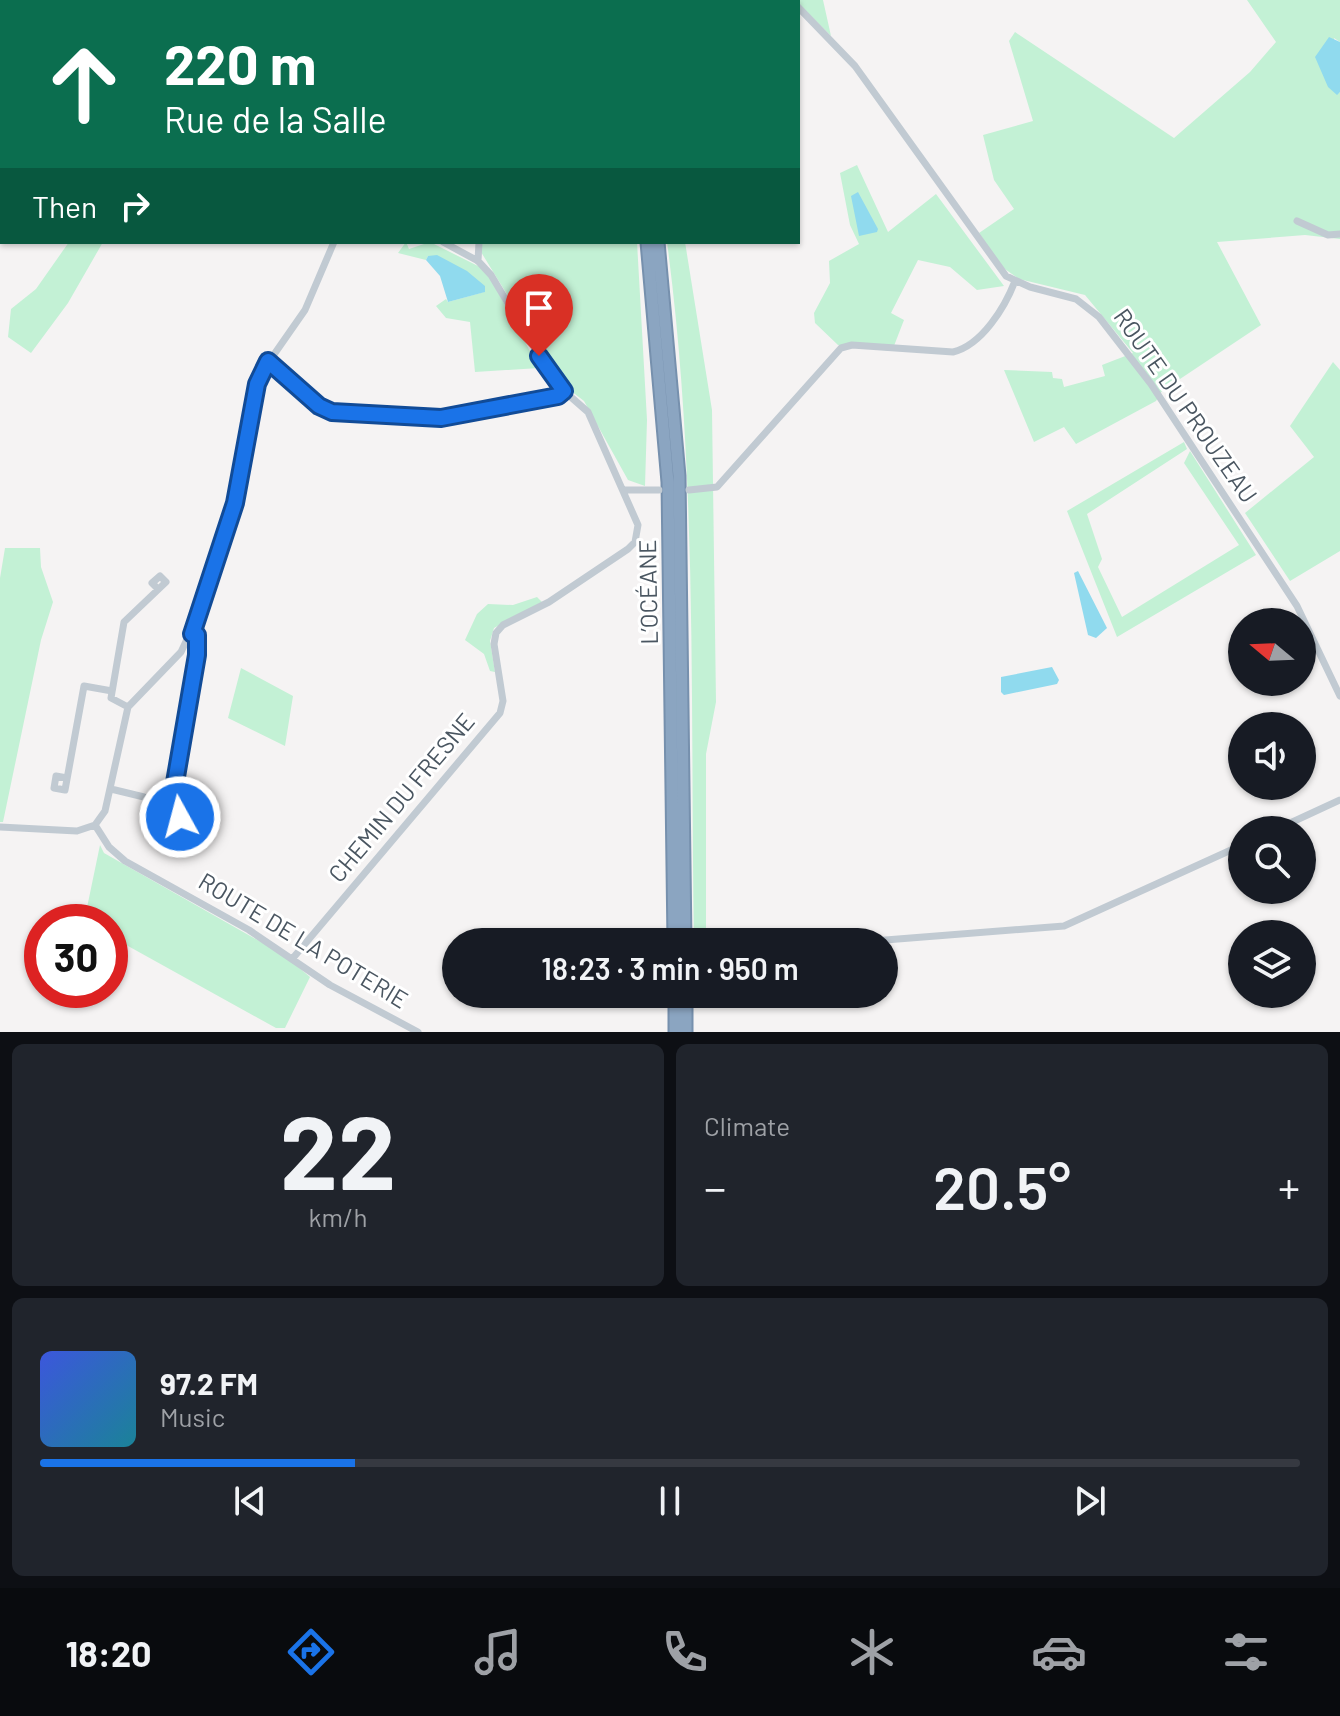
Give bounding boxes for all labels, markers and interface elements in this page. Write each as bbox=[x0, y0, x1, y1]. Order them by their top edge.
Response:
text: 220 m bbox=[164, 29, 317, 96]
icon: ahead bbox=[32, 32, 136, 136]
text: Rue de la Salle bbox=[164, 97, 387, 140]
icon: right bbox=[113, 184, 157, 228]
text: Then bbox=[32, 188, 97, 224]
pin bbox=[505, 274, 573, 356]
icon: arrive bbox=[517, 286, 561, 330]
street label: ROUTE DU PROUZEAU bbox=[1108, 302, 1264, 508]
street label: L’OCÉANE bbox=[632, 539, 663, 645]
north arrow bbox=[1228, 608, 1316, 696]
map controls bbox=[1228, 608, 1316, 1008]
street label: CHEMIN DU FRESNE bbox=[322, 707, 480, 887]
button: sound bbox=[1228, 712, 1316, 800]
position arrow bbox=[138, 775, 222, 859]
button: search bbox=[1228, 816, 1316, 904]
street label: ROUTE DE LA POTERIE bbox=[194, 866, 414, 1014]
speed limit sign: 30 bbox=[24, 904, 128, 1008]
button: layers bbox=[1228, 920, 1316, 1008]
text: 18:23 · 3 min · 950 m bbox=[541, 950, 799, 986]
text: 22 bbox=[280, 1086, 396, 1211]
text: Climate bbox=[704, 1110, 790, 1141]
text: 20.5° bbox=[933, 1150, 1071, 1222]
text: − bbox=[704, 1160, 726, 1213]
text: + bbox=[1278, 1160, 1300, 1213]
text: km/h bbox=[309, 1201, 367, 1232]
text: 97.2 FM bbox=[160, 1365, 258, 1401]
text: Music bbox=[160, 1401, 225, 1432]
icon: previous bbox=[228, 1479, 272, 1523]
icon: pause bbox=[648, 1479, 692, 1523]
icon: next bbox=[1068, 1479, 1112, 1523]
icon: directions bbox=[283, 1624, 339, 1680]
icon: music bbox=[470, 1624, 526, 1680]
icon: phone bbox=[657, 1624, 713, 1680]
icon: climate bbox=[844, 1624, 900, 1680]
icon: car bbox=[1031, 1624, 1087, 1680]
icon: filters bbox=[1218, 1624, 1274, 1680]
text: 18:20 bbox=[66, 1631, 152, 1674]

